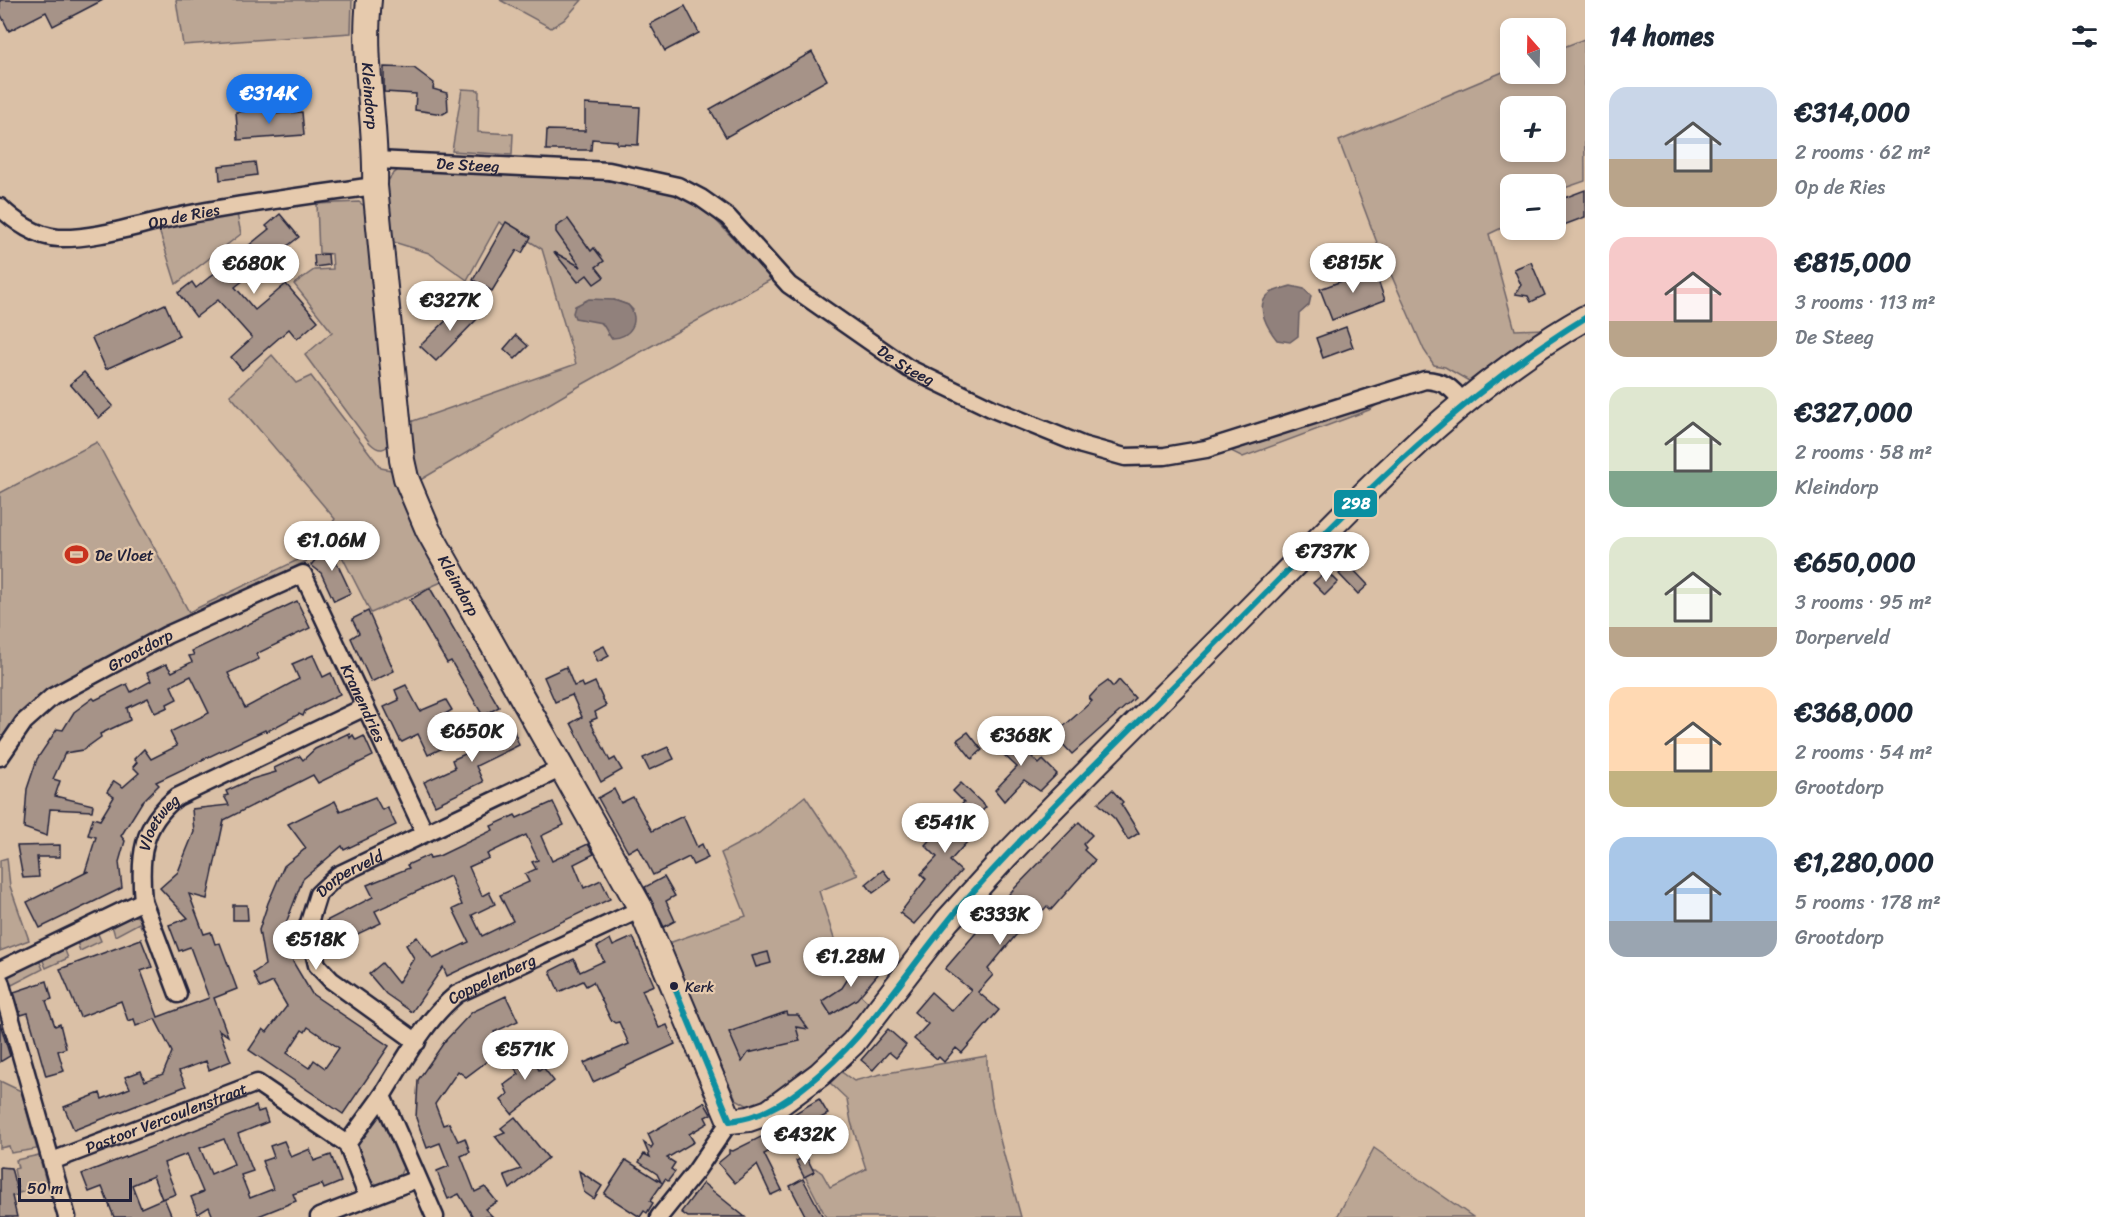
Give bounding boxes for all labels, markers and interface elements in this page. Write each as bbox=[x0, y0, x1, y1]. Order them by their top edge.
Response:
text: 14 homes bbox=[1609, 13, 1714, 59]
north arrow bbox=[1500, 18, 1566, 84]
map controls bbox=[1500, 18, 1566, 240]
icon: filters bbox=[2068, 20, 2101, 53]
street label: Kleindorp bbox=[353, 62, 387, 131]
pin: €314K bbox=[227, 74, 311, 125]
text: €314K bbox=[240, 76, 298, 111]
text: €314,000 bbox=[1795, 89, 1910, 135]
button: + bbox=[1500, 96, 1566, 162]
icon: home bbox=[1657, 111, 1729, 183]
text: 2 rooms · 62 m² bbox=[1795, 135, 1931, 170]
street label: De Steeg bbox=[436, 149, 500, 181]
text: Op de Ries bbox=[1795, 170, 1885, 205]
button: − bbox=[1500, 174, 1566, 240]
street label: Op de Ries bbox=[145, 195, 222, 238]
text: €815,000 bbox=[1795, 239, 1911, 285]
pin: €815K bbox=[1311, 243, 1395, 294]
pin: €680K bbox=[212, 244, 296, 295]
text: €815K bbox=[1324, 245, 1382, 280]
text: €680K bbox=[223, 246, 285, 281]
icon: home bbox=[1657, 261, 1729, 333]
pin: €327K bbox=[408, 281, 492, 332]
text: €327K bbox=[420, 283, 480, 318]
text: 3 rooms · 113 m² bbox=[1795, 285, 1936, 320]
text: De Steeg bbox=[1795, 320, 1874, 355]
street label: De Steeg bbox=[871, 337, 940, 394]
text: €327,000 bbox=[1795, 389, 1913, 435]
icon: home bbox=[1657, 411, 1729, 483]
text: 2 rooms · 58 m² bbox=[1795, 435, 1932, 470]
text: Kleindorp bbox=[1795, 470, 1879, 505]
line badge: 298 bbox=[1333, 489, 1378, 518]
text: 298 bbox=[1341, 489, 1371, 518]
pin: €1.06M bbox=[283, 521, 381, 572]
text: €1.06M bbox=[298, 523, 366, 558]
pin: €737K bbox=[1284, 532, 1368, 583]
text: €737K bbox=[1296, 534, 1356, 569]
text: €650,000 bbox=[1795, 539, 1916, 585]
place label: De Vloet bbox=[95, 541, 154, 570]
sports icon: De Vloet bbox=[64, 542, 90, 568]
street label: Kleindorp bbox=[430, 549, 488, 622]
icon: home bbox=[1657, 561, 1729, 633]
text: 3 rooms · 95 m² bbox=[1795, 585, 1932, 620]
street label: Grootdorp bbox=[102, 620, 178, 680]
text: Dorperveld bbox=[1795, 620, 1890, 655]
street label: Kranendries bbox=[332, 659, 394, 748]
text: €368,000 bbox=[1795, 689, 1913, 735]
icon: home bbox=[1657, 711, 1729, 783]
pin: €650K bbox=[430, 712, 514, 763]
text: €650K bbox=[441, 714, 503, 749]
pin: €368K bbox=[979, 716, 1063, 767]
text: €368K bbox=[991, 718, 1051, 753]
text: 2 rooms · 54 m² bbox=[1795, 735, 1933, 770]
text: Grootdorp bbox=[1795, 770, 1884, 805]
street label: Vloetweg bbox=[130, 786, 187, 854]
pin: €541K bbox=[903, 803, 987, 854]
text: €541K bbox=[916, 805, 974, 840]
text: €1,280,000 bbox=[1795, 839, 1934, 885]
street label: Dorperveld bbox=[308, 841, 389, 905]
icon: home bbox=[1657, 861, 1729, 933]
text: 5 rooms · 178 m² bbox=[1795, 885, 1941, 920]
pin: €333K bbox=[958, 895, 1042, 946]
text: €333K bbox=[971, 897, 1029, 932]
pin: €518K bbox=[274, 920, 358, 971]
text: Grootdorp bbox=[1795, 920, 1884, 955]
text: €518K bbox=[287, 922, 345, 957]
pin: €1.28M bbox=[802, 937, 900, 988]
text: €1.28M bbox=[817, 939, 885, 974]
street label: Coppelenberg bbox=[440, 945, 541, 1012]
place label: Kerk bbox=[685, 975, 714, 1000]
marker: Kerk bbox=[668, 980, 680, 992]
pin: €571K bbox=[483, 1030, 567, 1081]
text: €571K bbox=[496, 1032, 554, 1067]
street label: Pastoor Vercoulenstraat bbox=[81, 1074, 252, 1162]
pin: €432K bbox=[763, 1115, 847, 1166]
text: €432K bbox=[775, 1117, 835, 1152]
text: 50 m bbox=[27, 1174, 63, 1203]
scale bar bbox=[18, 1175, 132, 1202]

